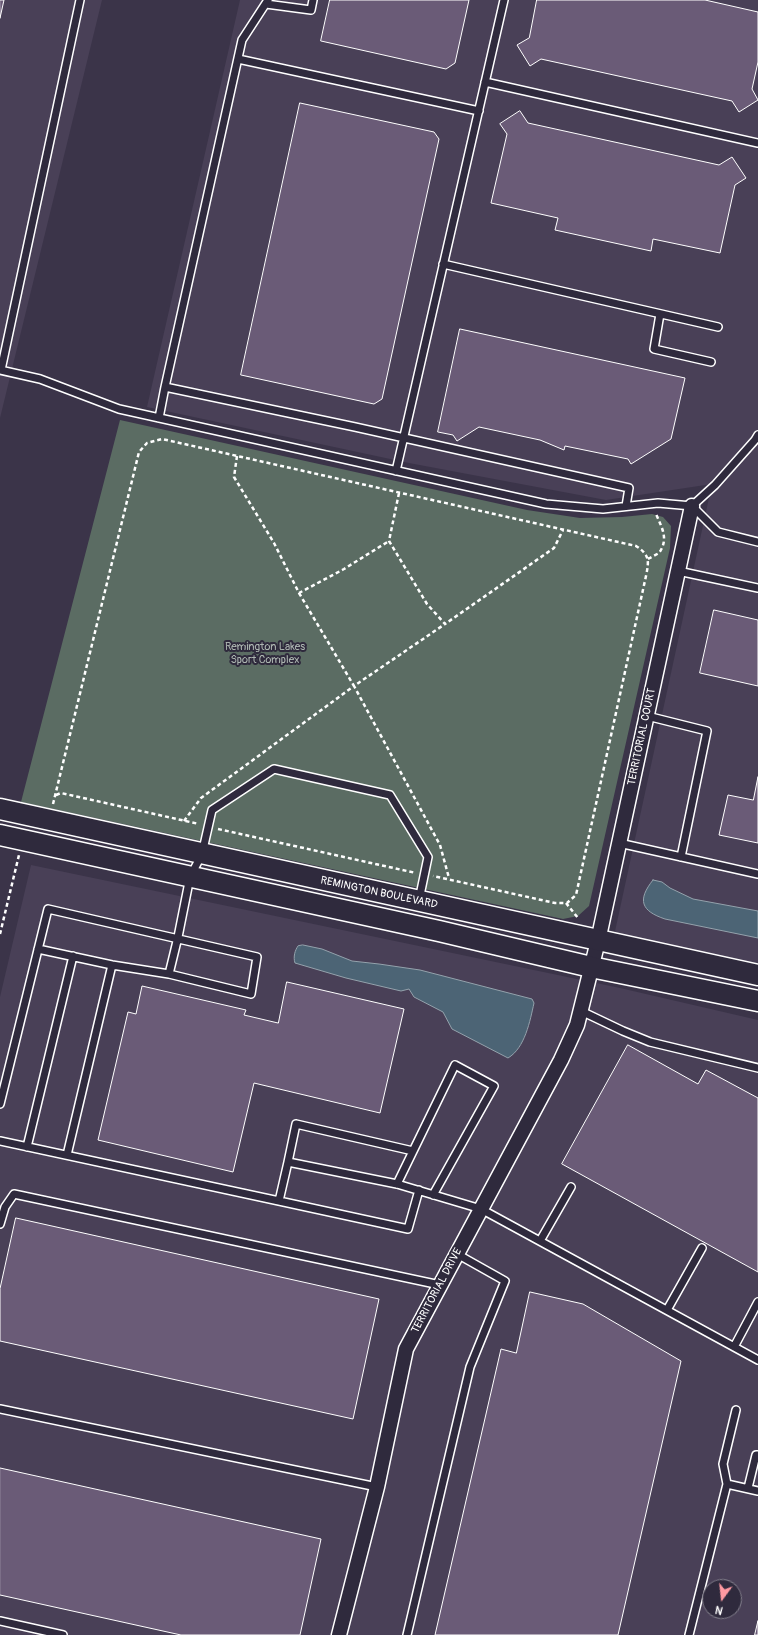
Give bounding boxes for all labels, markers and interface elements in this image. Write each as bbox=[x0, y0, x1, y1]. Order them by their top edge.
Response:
park label: Remington Lakes Sport Complex bbox=[225, 640, 305, 666]
street label: TERRITORIAL COURT bbox=[625, 687, 659, 787]
street label: REMINGTON BOULEVARD bbox=[319, 874, 439, 912]
street label: TERRITORIAL DRIVE bbox=[409, 1246, 465, 1336]
north arrow bbox=[702, 1579, 742, 1619]
text: N bbox=[714, 1603, 724, 1617]

